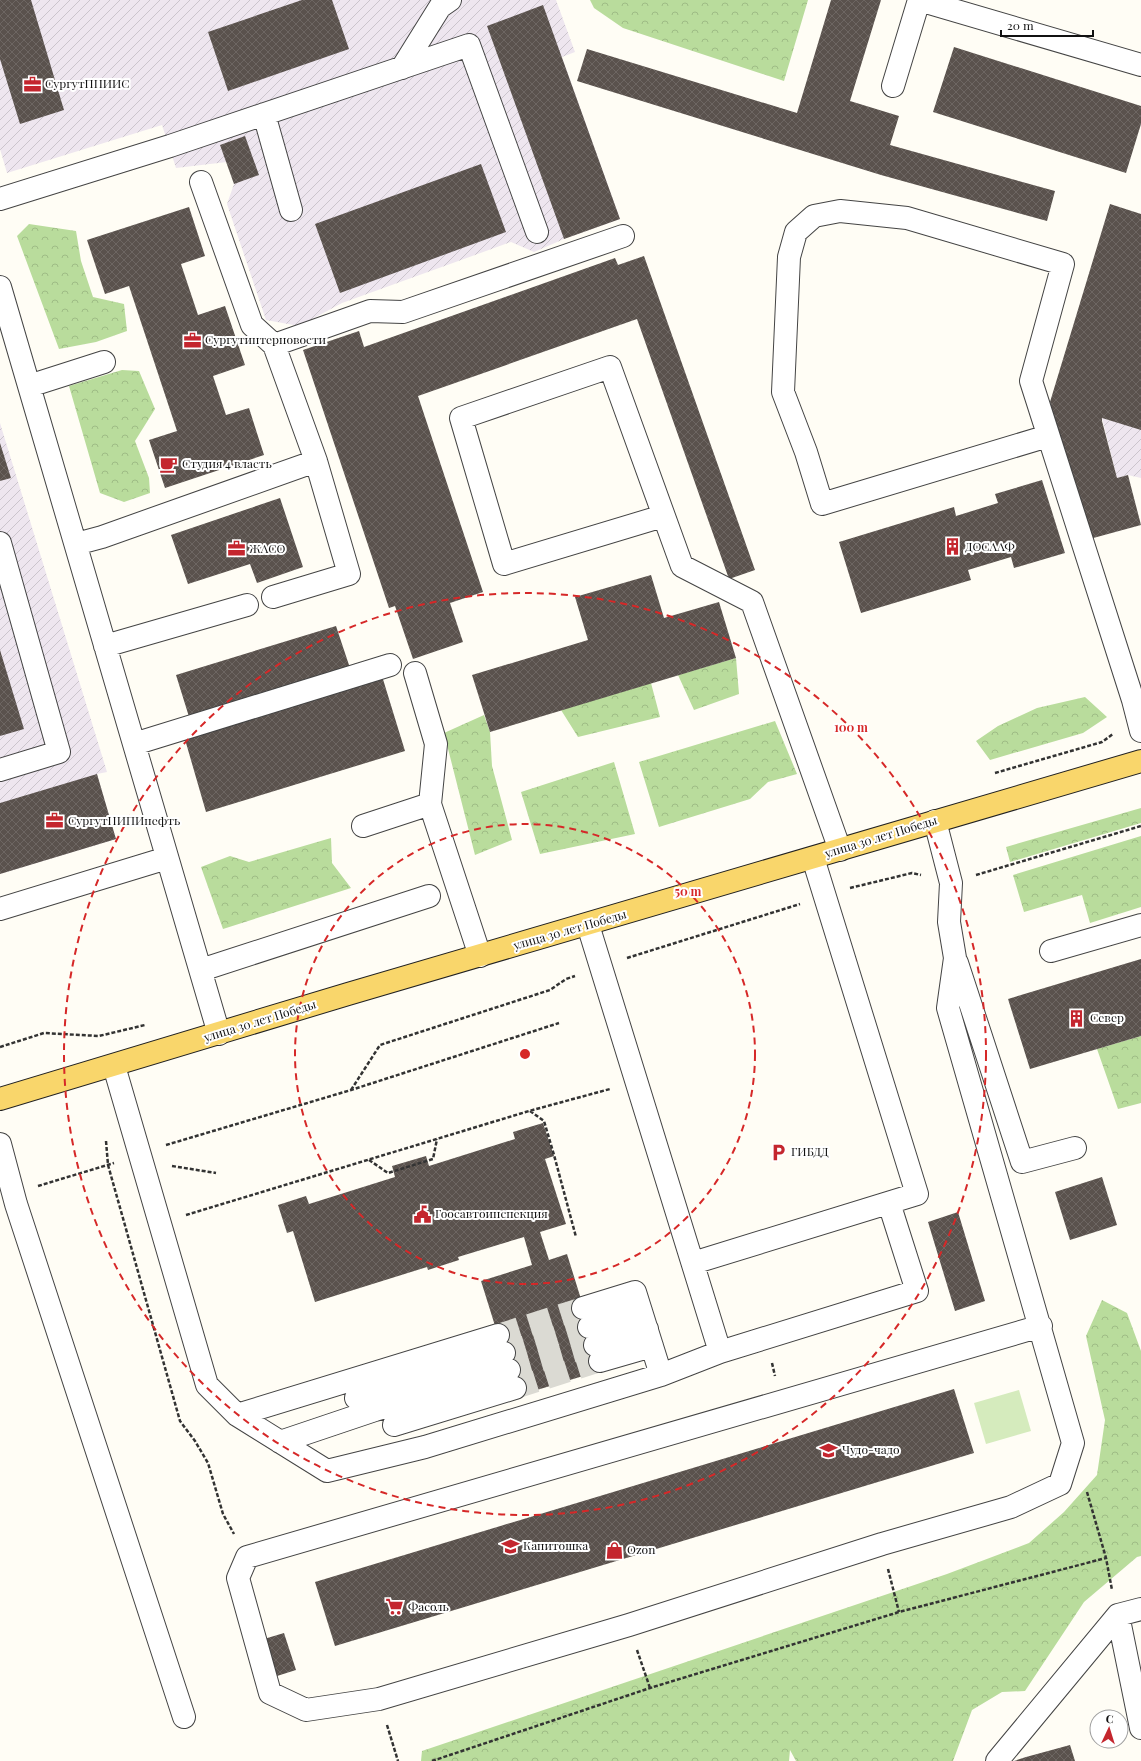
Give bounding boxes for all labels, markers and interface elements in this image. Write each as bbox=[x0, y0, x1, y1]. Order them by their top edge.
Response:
scale bar bbox=[1001, 12, 1093, 38]
text: 20 m bbox=[1007, 17, 1034, 33]
office icon: СургутПНИИС bbox=[22, 74, 42, 94]
place label: СургутПНИИС bbox=[45, 75, 130, 91]
office icon: Сургутинтерновости bbox=[182, 330, 202, 350]
place label: Сургутинтерновости bbox=[205, 331, 327, 347]
cafe icon: Студия 4 власть bbox=[159, 454, 179, 474]
place label: Студия 4 власть bbox=[182, 455, 272, 471]
building icon: ДОСААФ bbox=[942, 537, 962, 557]
place label: ДОСААФ bbox=[965, 538, 1015, 554]
office icon: ЖАСО bbox=[226, 539, 246, 559]
place label: ЖАСО bbox=[249, 540, 285, 556]
text: 100 m bbox=[834, 719, 868, 735]
office icon: СургутНИПИнефть bbox=[45, 811, 65, 831]
street label: улица 30 лет Победы bbox=[822, 811, 939, 861]
place label: СургутНИПИнефть bbox=[68, 812, 180, 828]
text: 50 m bbox=[675, 883, 702, 899]
street label: улица 30 лет Победы bbox=[510, 905, 628, 953]
street label: улица 30 лет Победы bbox=[201, 995, 318, 1045]
building icon: Север bbox=[1067, 1008, 1087, 1028]
place label: Север bbox=[1090, 1009, 1124, 1025]
centre of rings bbox=[518, 1047, 532, 1061]
parking icon: ГИБДД bbox=[768, 1142, 788, 1162]
place label: ГИБДД bbox=[791, 1143, 829, 1159]
public building icon: Гоосавтоинспекция bbox=[412, 1204, 432, 1224]
place label: Гоосавтоинспекция bbox=[435, 1205, 548, 1221]
school or university icon: Чудо-чадо bbox=[819, 1440, 839, 1460]
place label: Чудо-чадо bbox=[842, 1441, 900, 1457]
school or university icon: Капитошка bbox=[500, 1536, 520, 1556]
place label: Капитошка bbox=[523, 1537, 588, 1553]
shop icon: Ozon bbox=[604, 1540, 624, 1560]
place label: Ozon bbox=[627, 1541, 655, 1557]
supermarket icon: Фасоль bbox=[385, 1597, 405, 1617]
place label: Фасоль bbox=[408, 1598, 449, 1614]
north arrow bbox=[1089, 1709, 1129, 1749]
text: С bbox=[1105, 1711, 1114, 1726]

